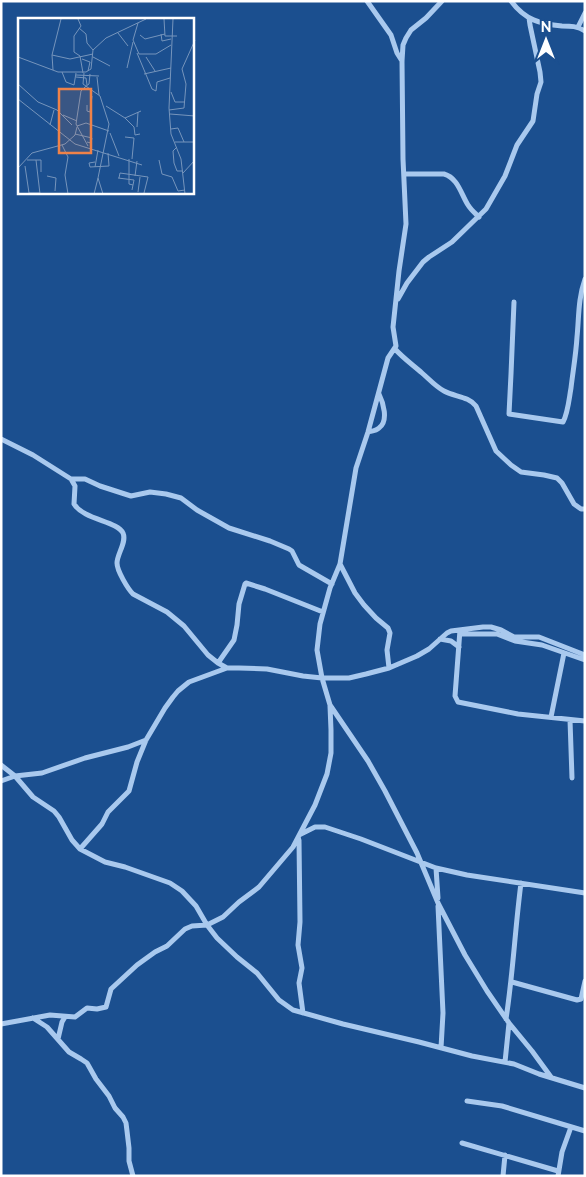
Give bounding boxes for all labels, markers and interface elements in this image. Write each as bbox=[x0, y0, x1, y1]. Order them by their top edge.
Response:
north arrow bbox=[521, 15, 571, 65]
inset map bbox=[18, 18, 194, 194]
text: N bbox=[541, 19, 551, 35]

